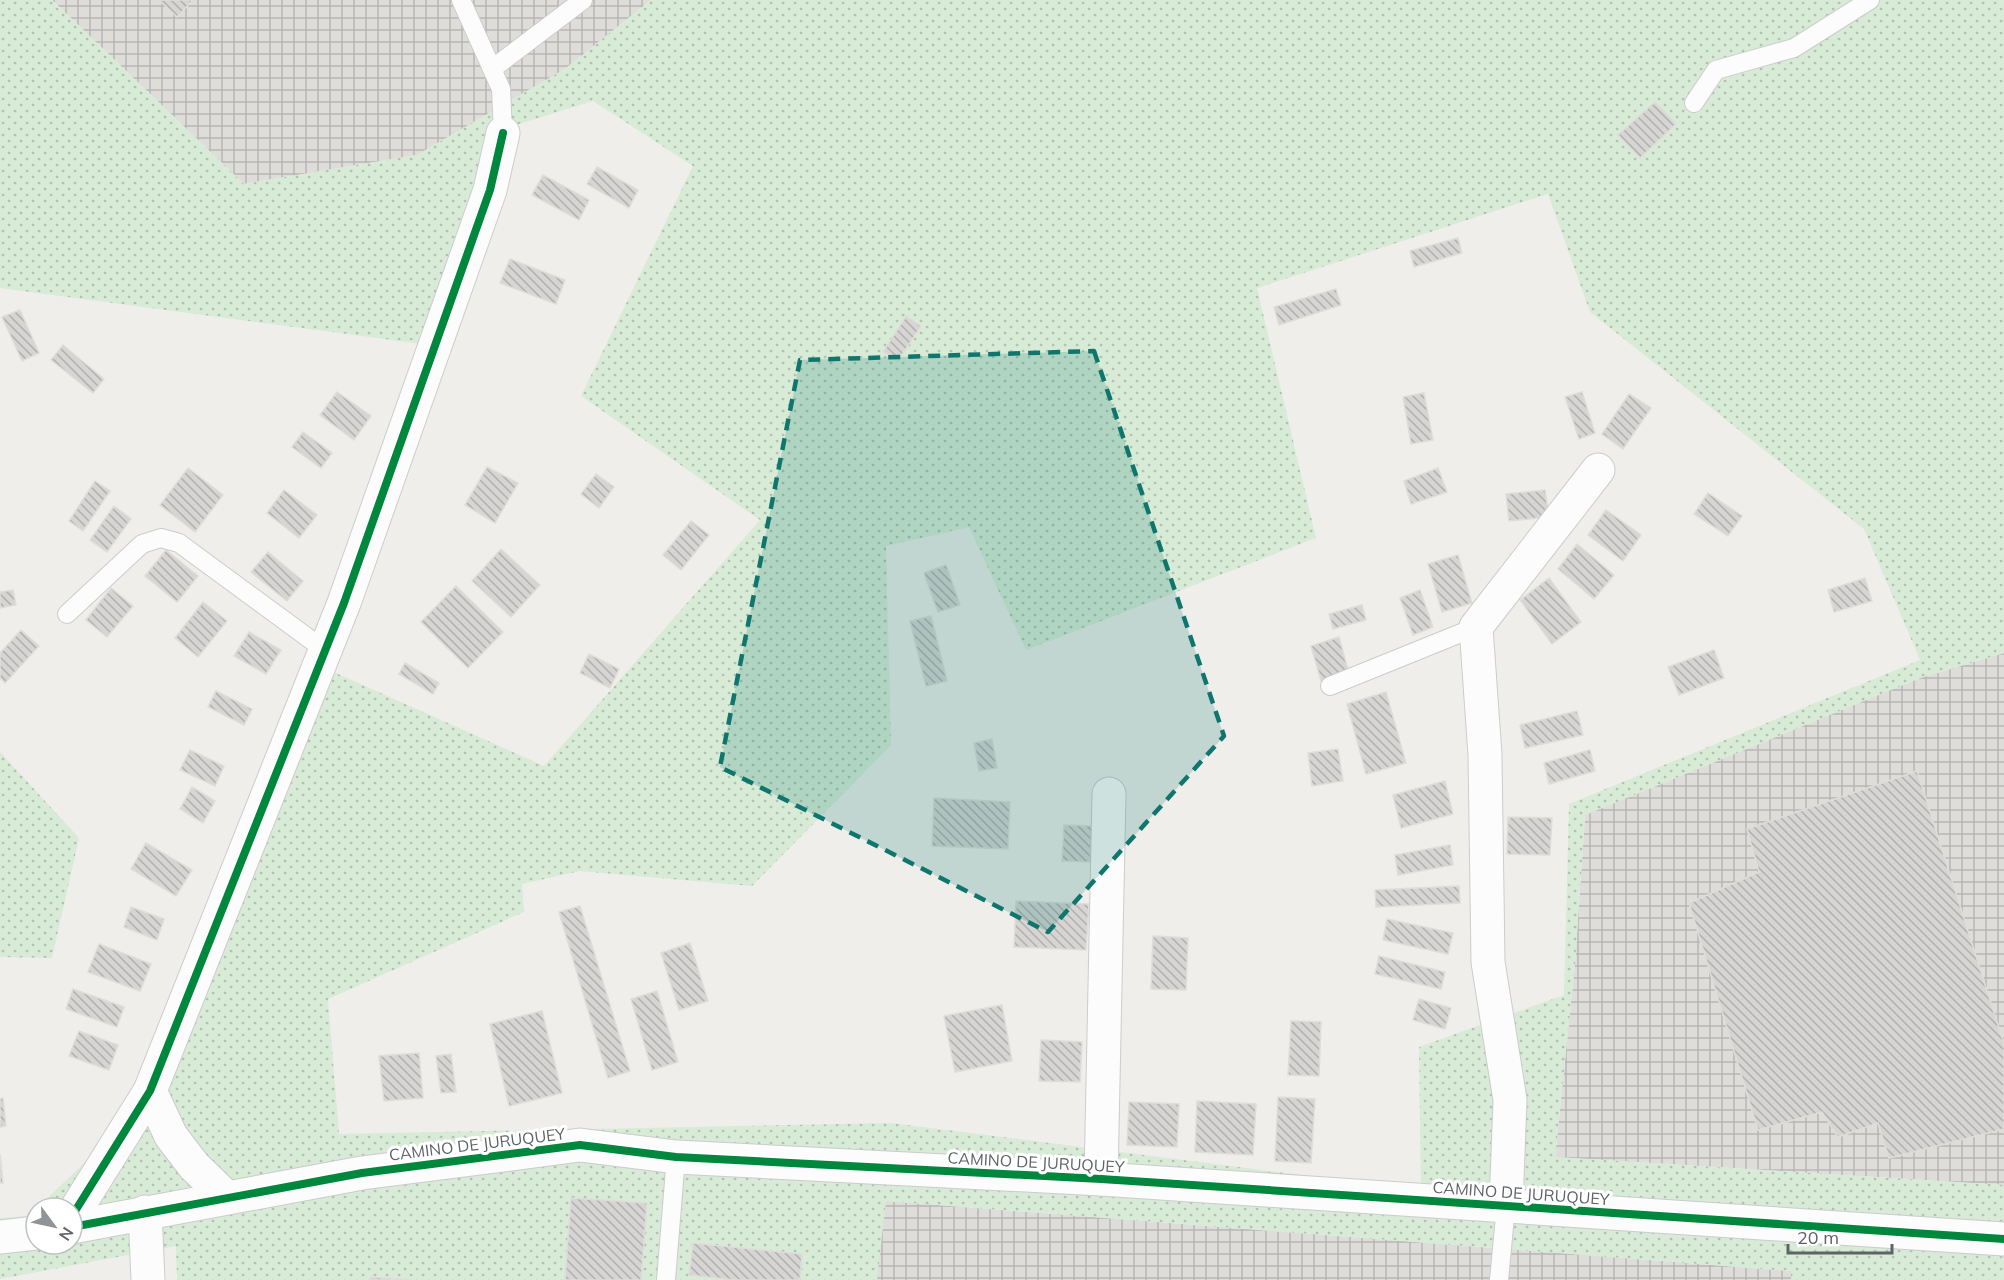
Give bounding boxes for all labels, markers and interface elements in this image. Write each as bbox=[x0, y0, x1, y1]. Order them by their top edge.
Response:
street label: CAMINO DE JURUQUEY bbox=[388, 1123, 566, 1165]
street label: CAMINO DE JURUQUEY bbox=[947, 1147, 1125, 1177]
street label: CAMINO DE JURUQUEY bbox=[1432, 1177, 1610, 1209]
north arrow bbox=[24, 1196, 84, 1256]
scale bar bbox=[1788, 1217, 1892, 1255]
text: N bbox=[55, 1224, 78, 1245]
text: 20 m bbox=[1797, 1226, 1839, 1249]

